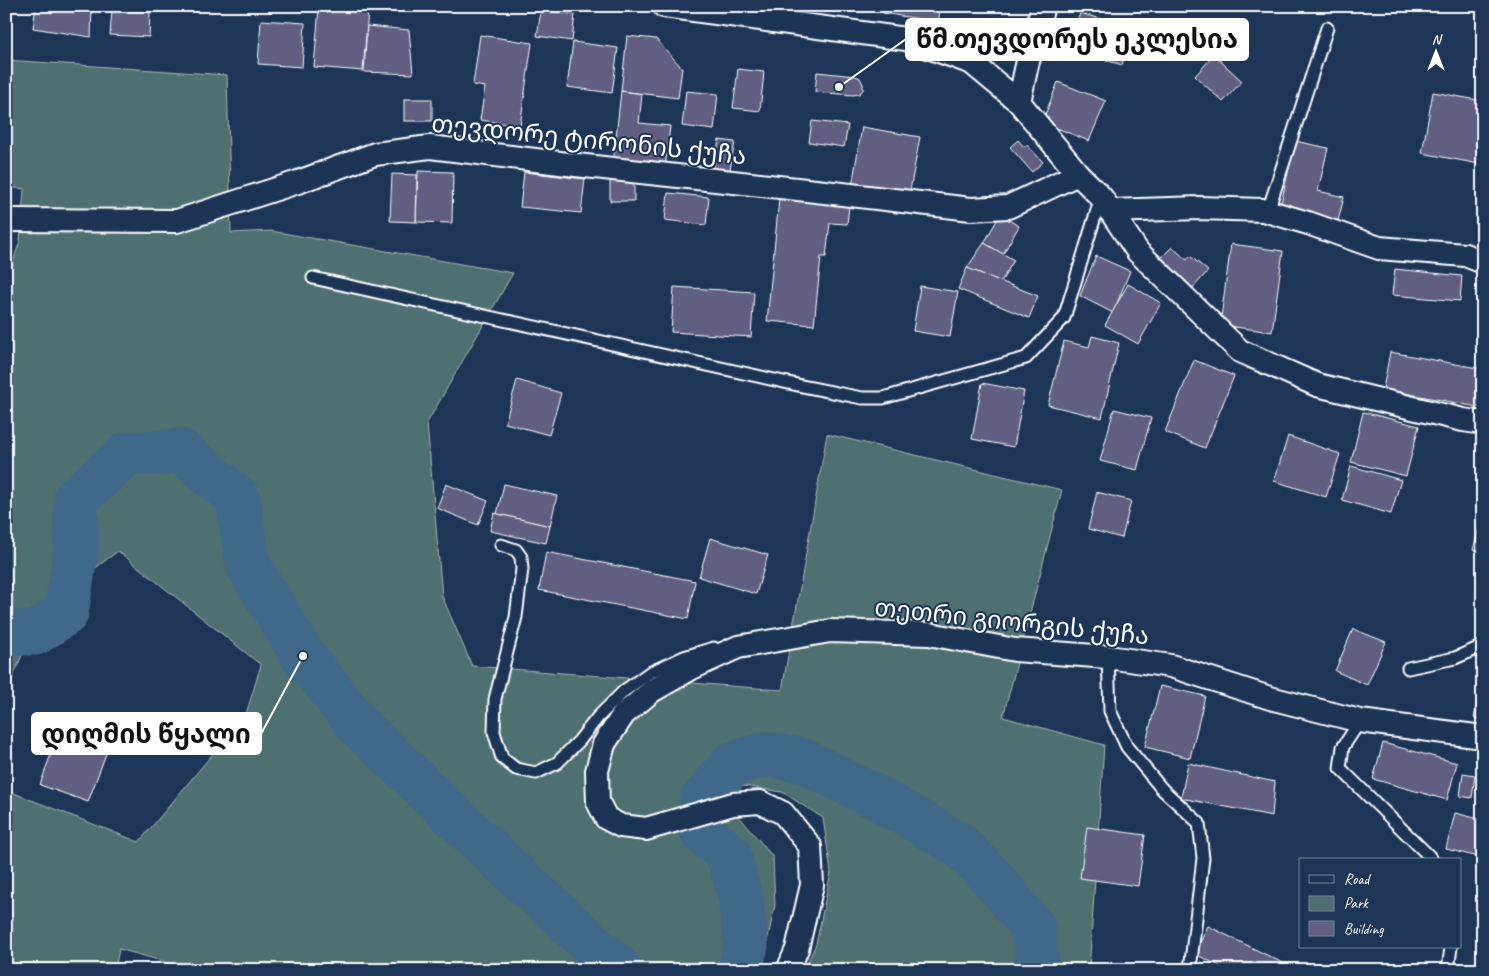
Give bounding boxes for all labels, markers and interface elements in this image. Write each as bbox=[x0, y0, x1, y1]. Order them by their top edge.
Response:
callout: წმ.თევდორეს ეკლესია bbox=[906, 19, 1248, 60]
text: წმ.თევდორეს ეკლესია bbox=[916, 23, 1238, 56]
north arrow bbox=[1412, 28, 1462, 78]
text: N bbox=[1432, 31, 1443, 48]
street label: თევდორე ტირონის ქუჩა bbox=[430, 108, 748, 172]
street label: თეთრი გიორგის ქუჩა bbox=[873, 592, 1151, 652]
callout: დიღმის წყალი bbox=[32, 713, 261, 754]
text: დიღმის წყალი bbox=[41, 718, 251, 751]
legend bbox=[1299, 858, 1462, 948]
text: Road bbox=[1344, 870, 1371, 889]
text: Park bbox=[1344, 894, 1369, 913]
text: Building bbox=[1344, 920, 1384, 939]

